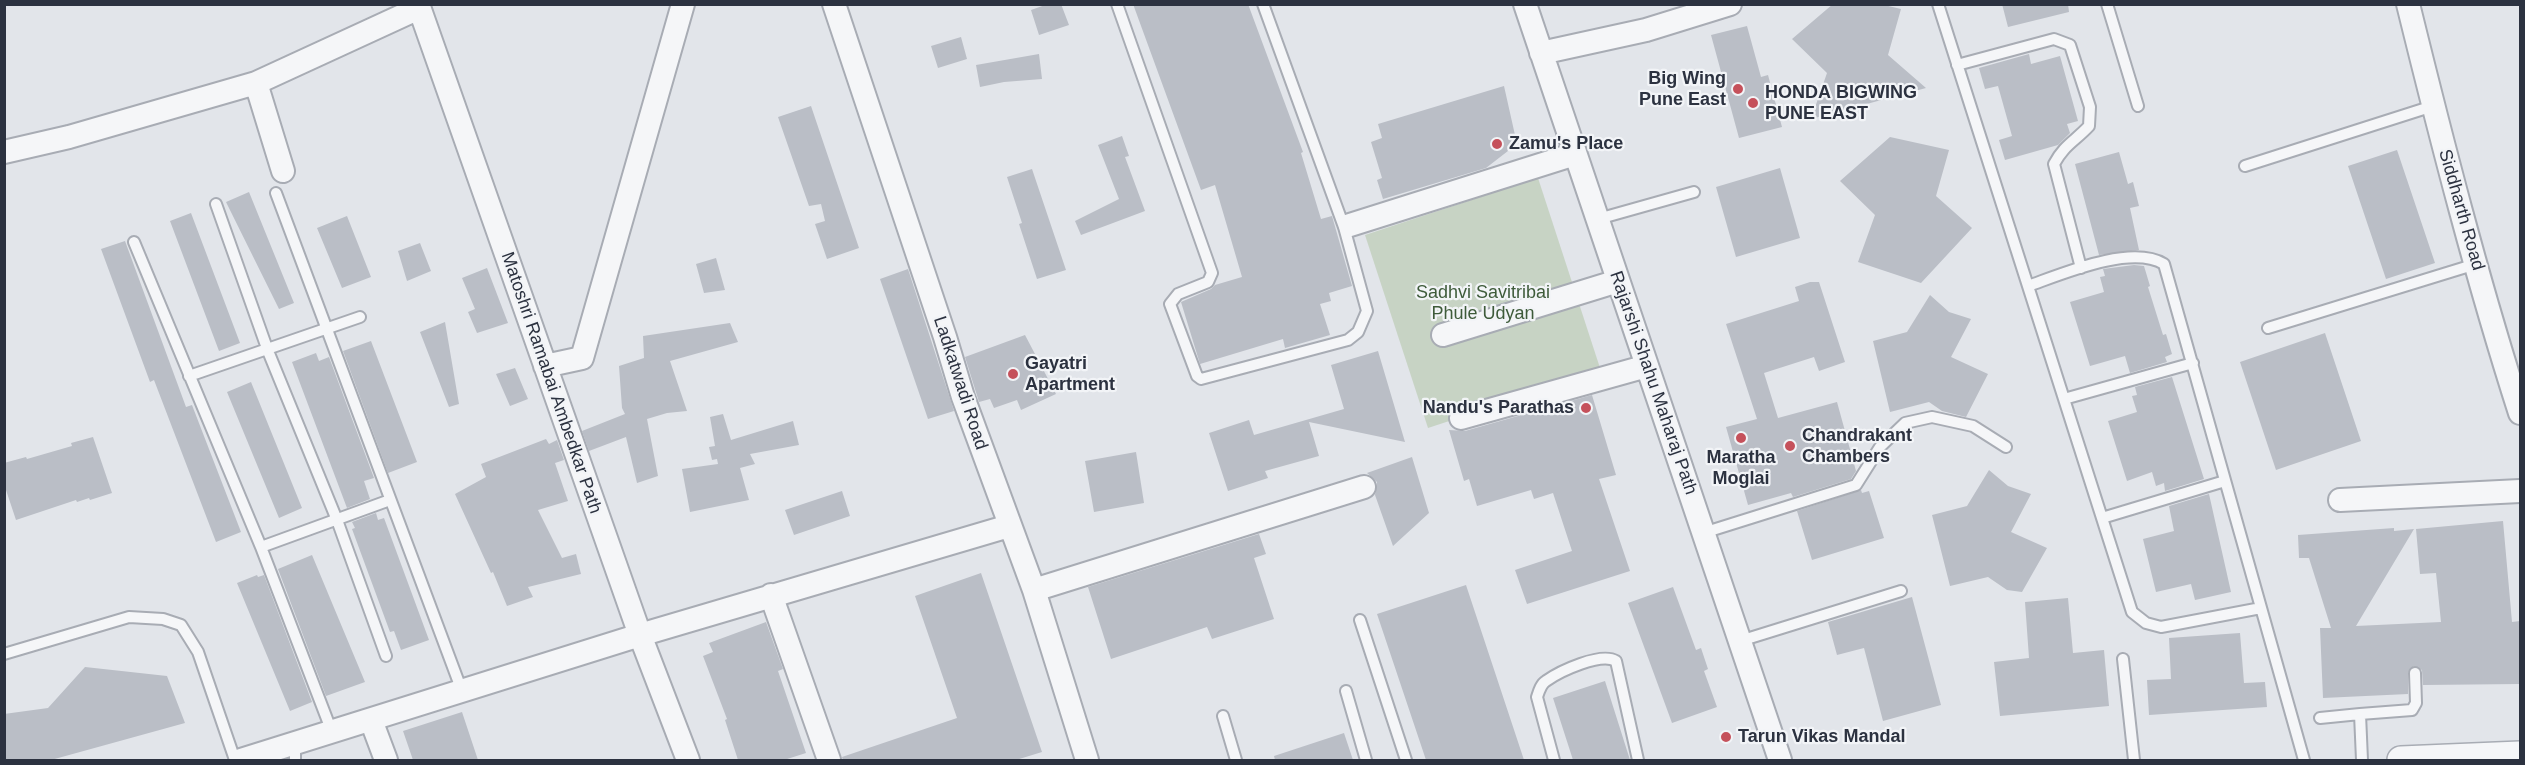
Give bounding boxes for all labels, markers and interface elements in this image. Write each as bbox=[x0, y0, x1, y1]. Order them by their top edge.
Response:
place label: Big Wing Pune East bbox=[1639, 68, 1726, 110]
marker: Big Wing Pune East bbox=[1731, 82, 1745, 96]
place label: HONDA BIGWING PUNE EAST bbox=[1765, 82, 1917, 124]
marker: HONDA BIGWING PUNE EAST bbox=[1746, 96, 1760, 110]
place label: Zamu's Place bbox=[1509, 133, 1623, 155]
marker: Zamu's Place bbox=[1490, 137, 1504, 151]
street label: Siddharth Road bbox=[2433, 147, 2489, 273]
street label: Matoshri Ramabai Ambedkar Path bbox=[496, 249, 606, 517]
street label: Rajarshi Shahu Maharaj Path bbox=[1605, 268, 1701, 498]
park label: Sadhvi Savitribai Phule Udyan bbox=[1416, 282, 1550, 324]
street label: Ladkatwadi Road bbox=[928, 314, 992, 452]
place label: Gayatri Apartment bbox=[1025, 353, 1115, 395]
marker: Gayatri Apartment bbox=[1006, 367, 1020, 381]
place label: Nandu's Parathas bbox=[1423, 397, 1574, 419]
marker: Nandu's Parathas bbox=[1579, 401, 1593, 415]
place label: Chandrakant Chambers bbox=[1802, 425, 1912, 468]
marker: Maratha Moglai bbox=[1734, 431, 1748, 445]
marker: Chandrakant Chambers bbox=[1783, 439, 1797, 453]
place label: Maratha Moglai bbox=[1706, 447, 1776, 490]
place label: Tarun Vikas Mandal bbox=[1738, 726, 1905, 748]
marker: Tarun Vikas Mandal bbox=[1719, 730, 1733, 744]

